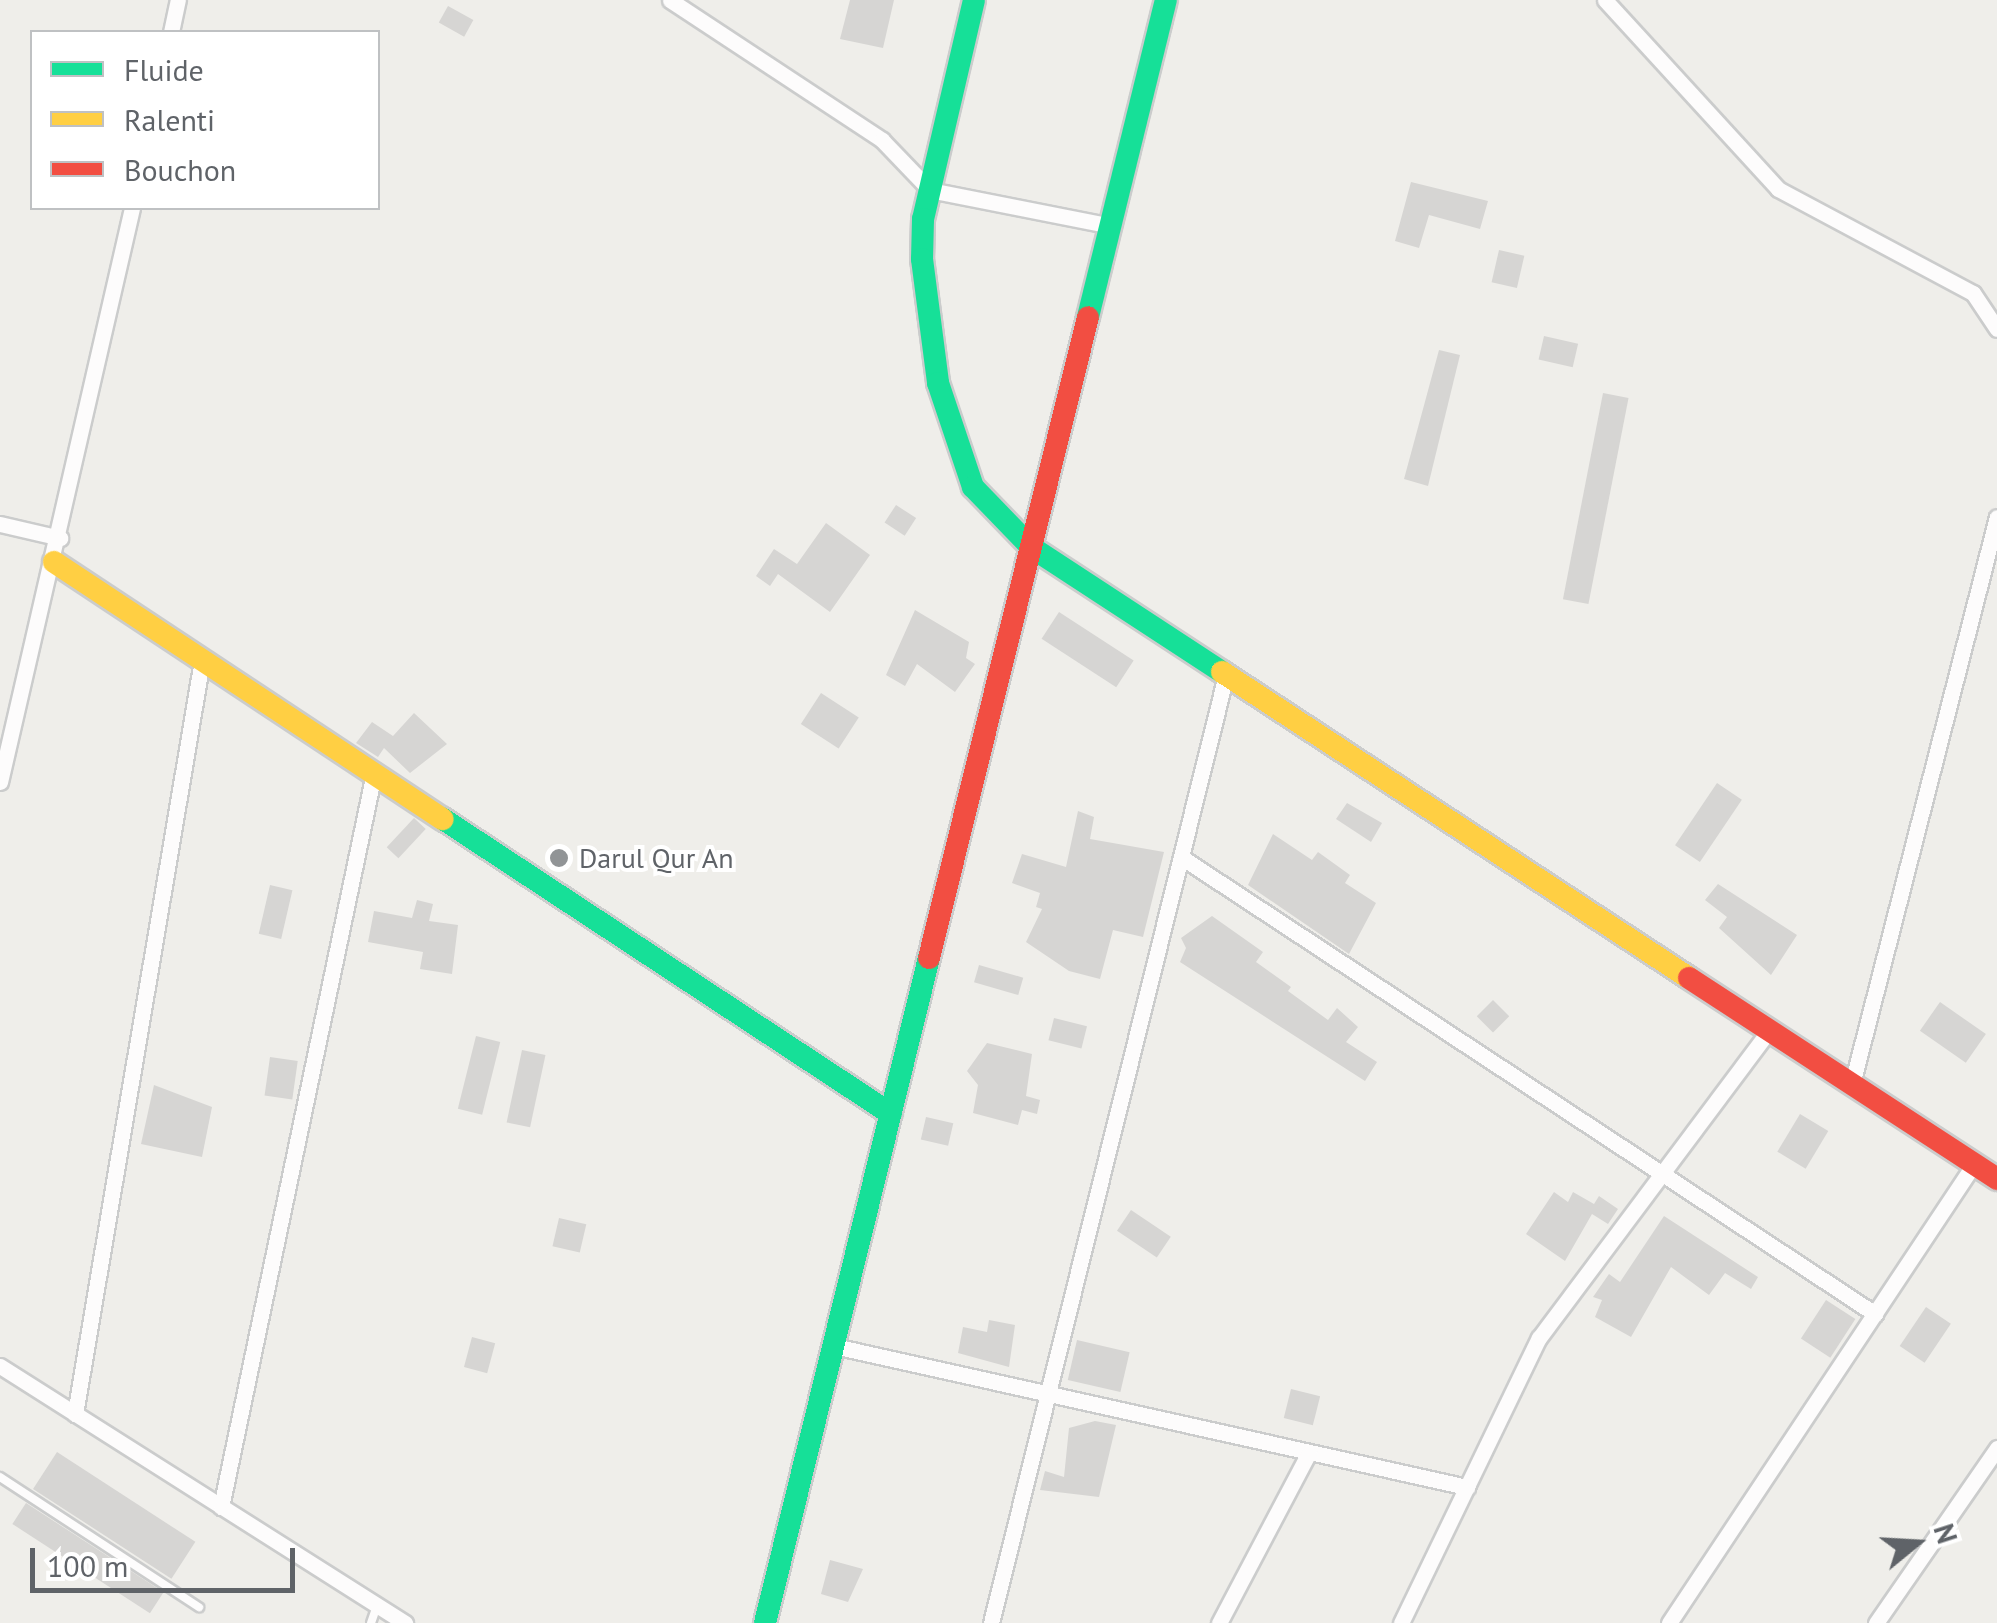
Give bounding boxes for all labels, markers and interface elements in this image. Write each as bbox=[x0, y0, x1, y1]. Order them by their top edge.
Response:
legend bbox=[30, 30, 380, 210]
text: Fluide bbox=[124, 50, 204, 89]
text: Ralenti bbox=[124, 100, 215, 139]
text: Bouchon bbox=[124, 150, 236, 189]
place label: Darul Qur An bbox=[579, 841, 734, 875]
marker: Darul Qur An bbox=[548, 847, 570, 869]
north arrow bbox=[1867, 1493, 1967, 1593]
text: N bbox=[1926, 1519, 1966, 1548]
scale bar bbox=[35, 1528, 300, 1590]
text: 100 m bbox=[47, 1546, 128, 1585]

